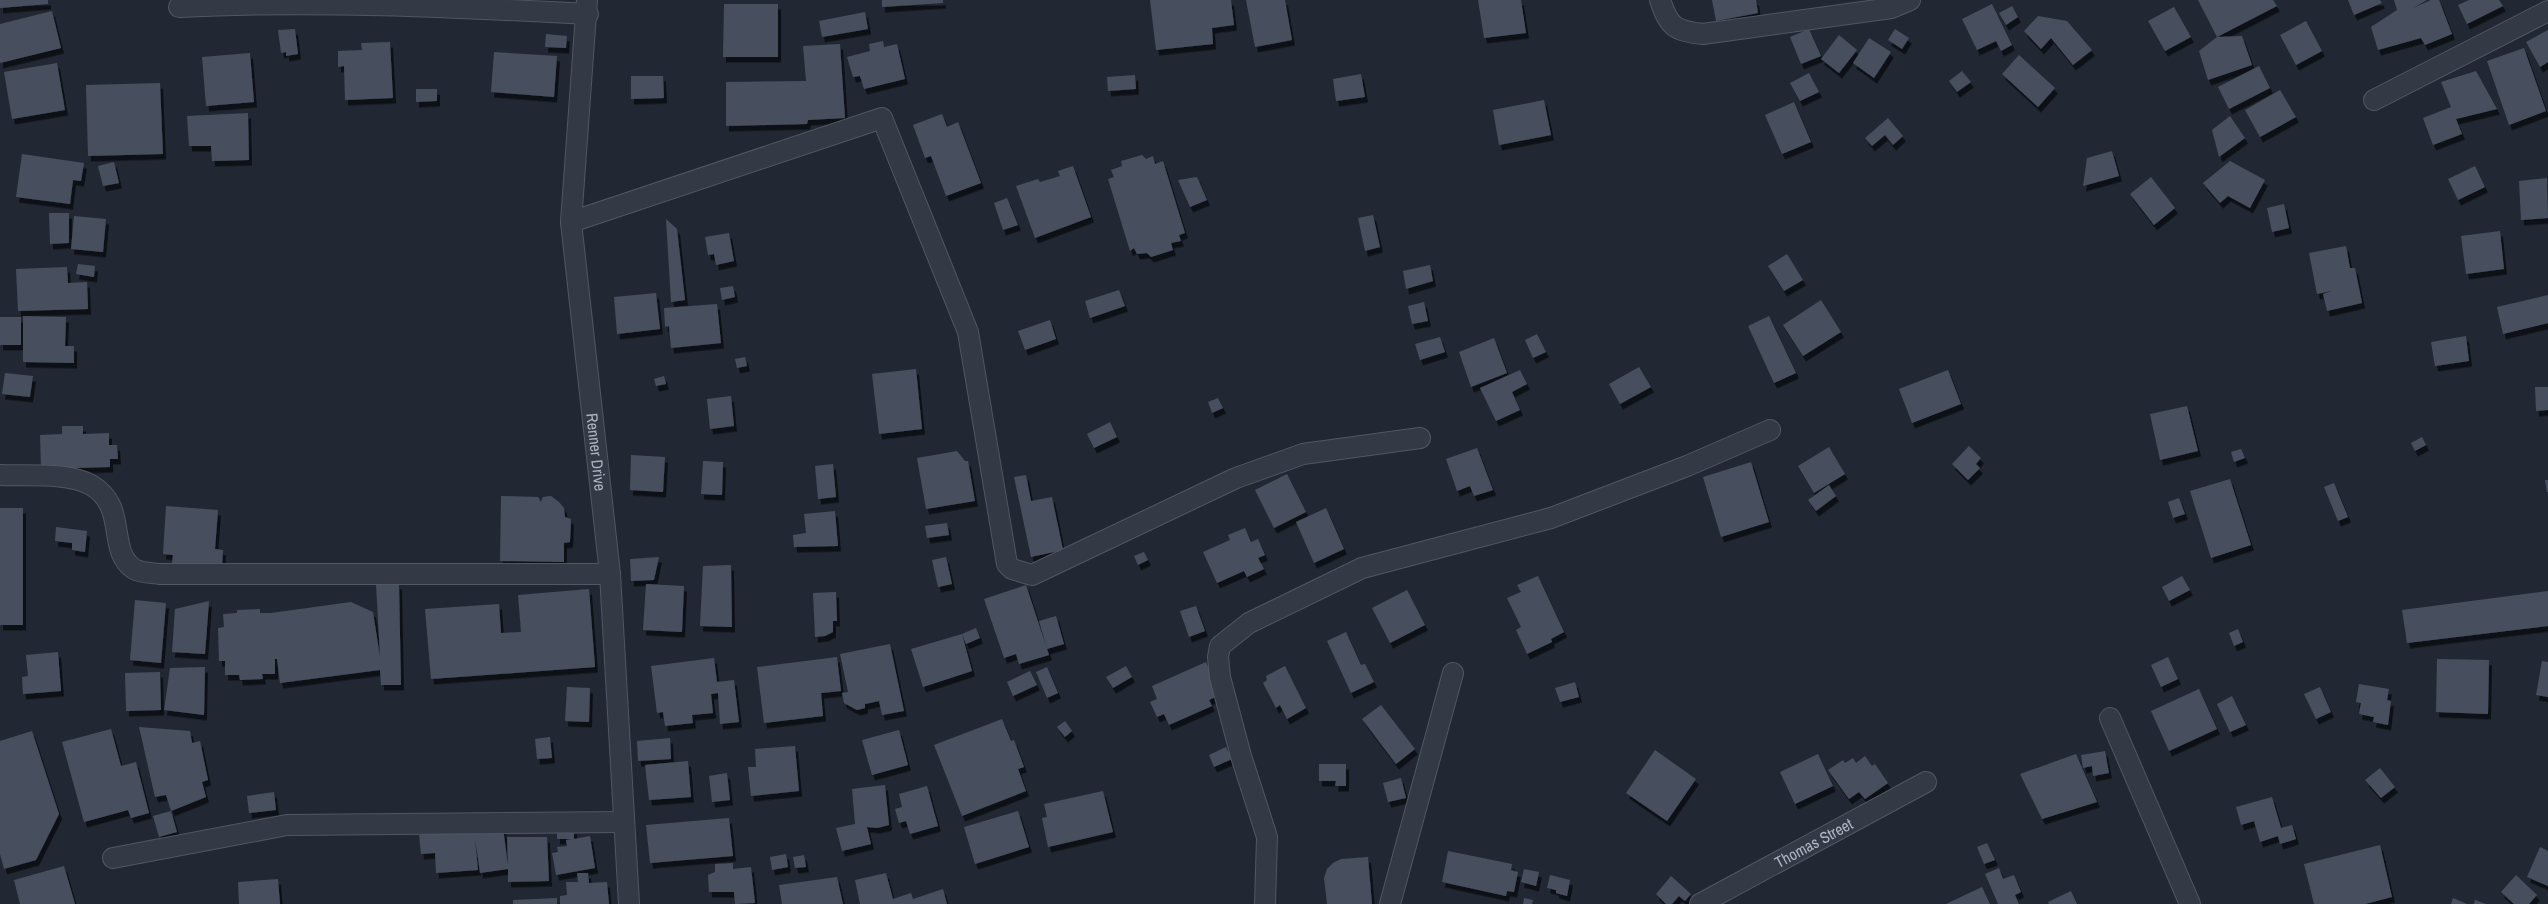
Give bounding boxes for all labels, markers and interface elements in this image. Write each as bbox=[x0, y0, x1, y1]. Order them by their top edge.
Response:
street label: Renner Drive bbox=[581, 412, 612, 492]
street label: Thomas Street bbox=[1770, 812, 1857, 873]

